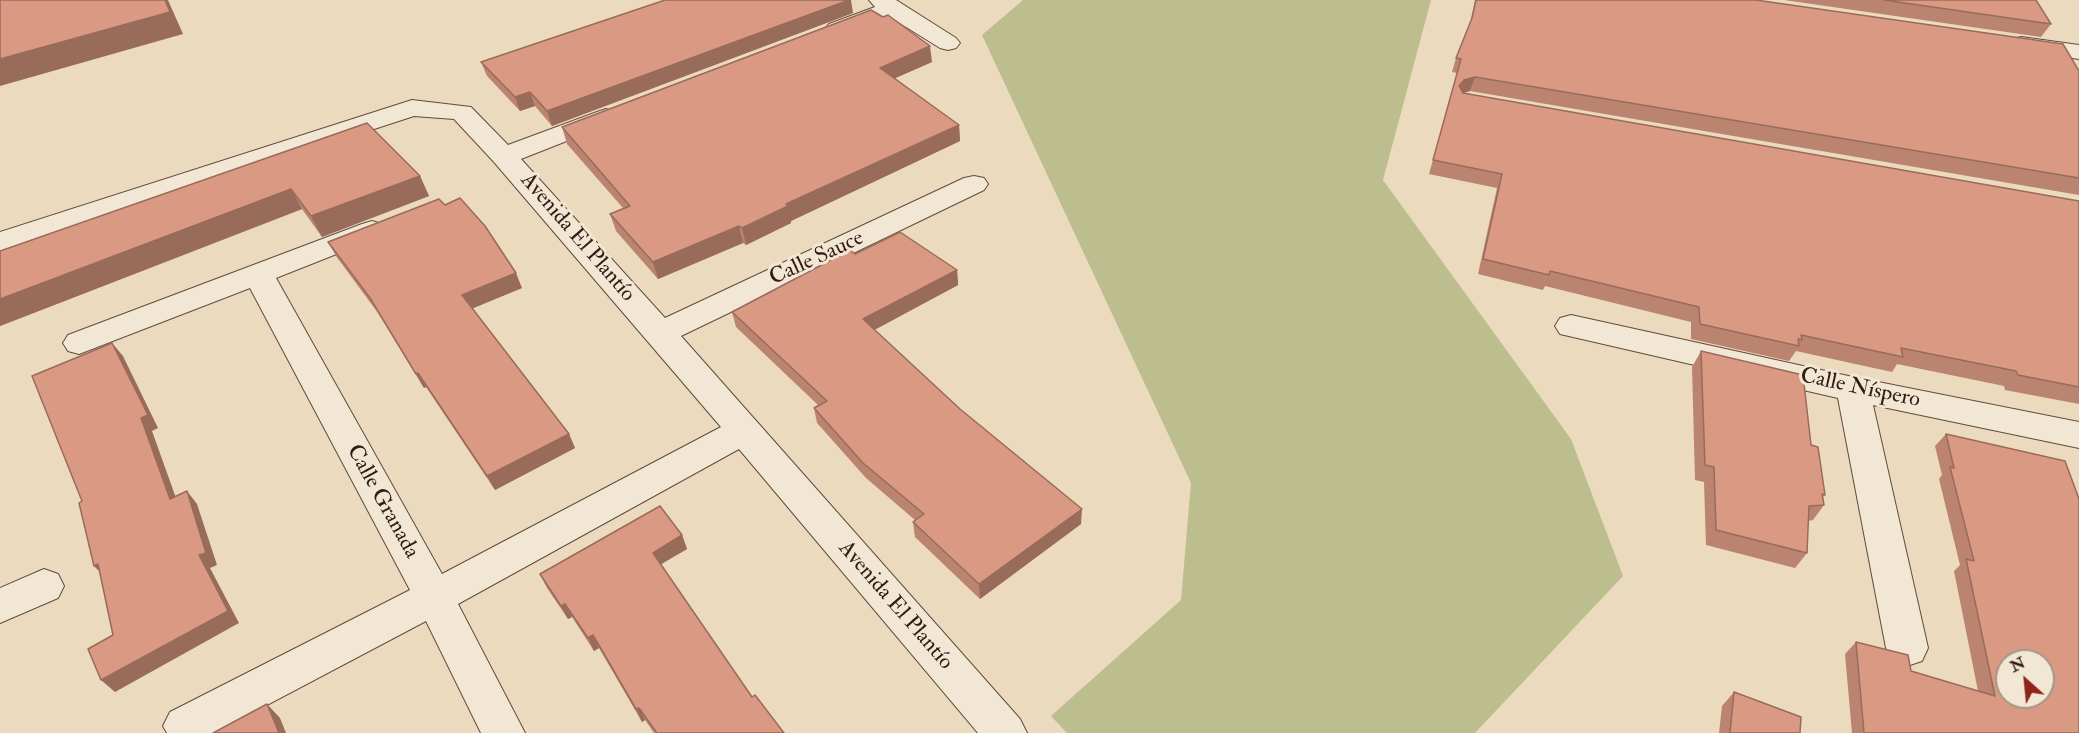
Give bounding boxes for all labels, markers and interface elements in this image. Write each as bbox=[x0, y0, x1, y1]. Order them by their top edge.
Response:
street label: Avenida El Plantío bbox=[514, 168, 640, 308]
street label: Calle Sauce bbox=[766, 226, 868, 292]
street label: Calle Níspero bbox=[1798, 363, 1922, 415]
street label: Calle Granada bbox=[340, 440, 424, 564]
street label: Avenida El Plantío bbox=[832, 536, 958, 676]
north arrow bbox=[1995, 649, 2055, 709]
text: N bbox=[2007, 653, 2029, 677]

